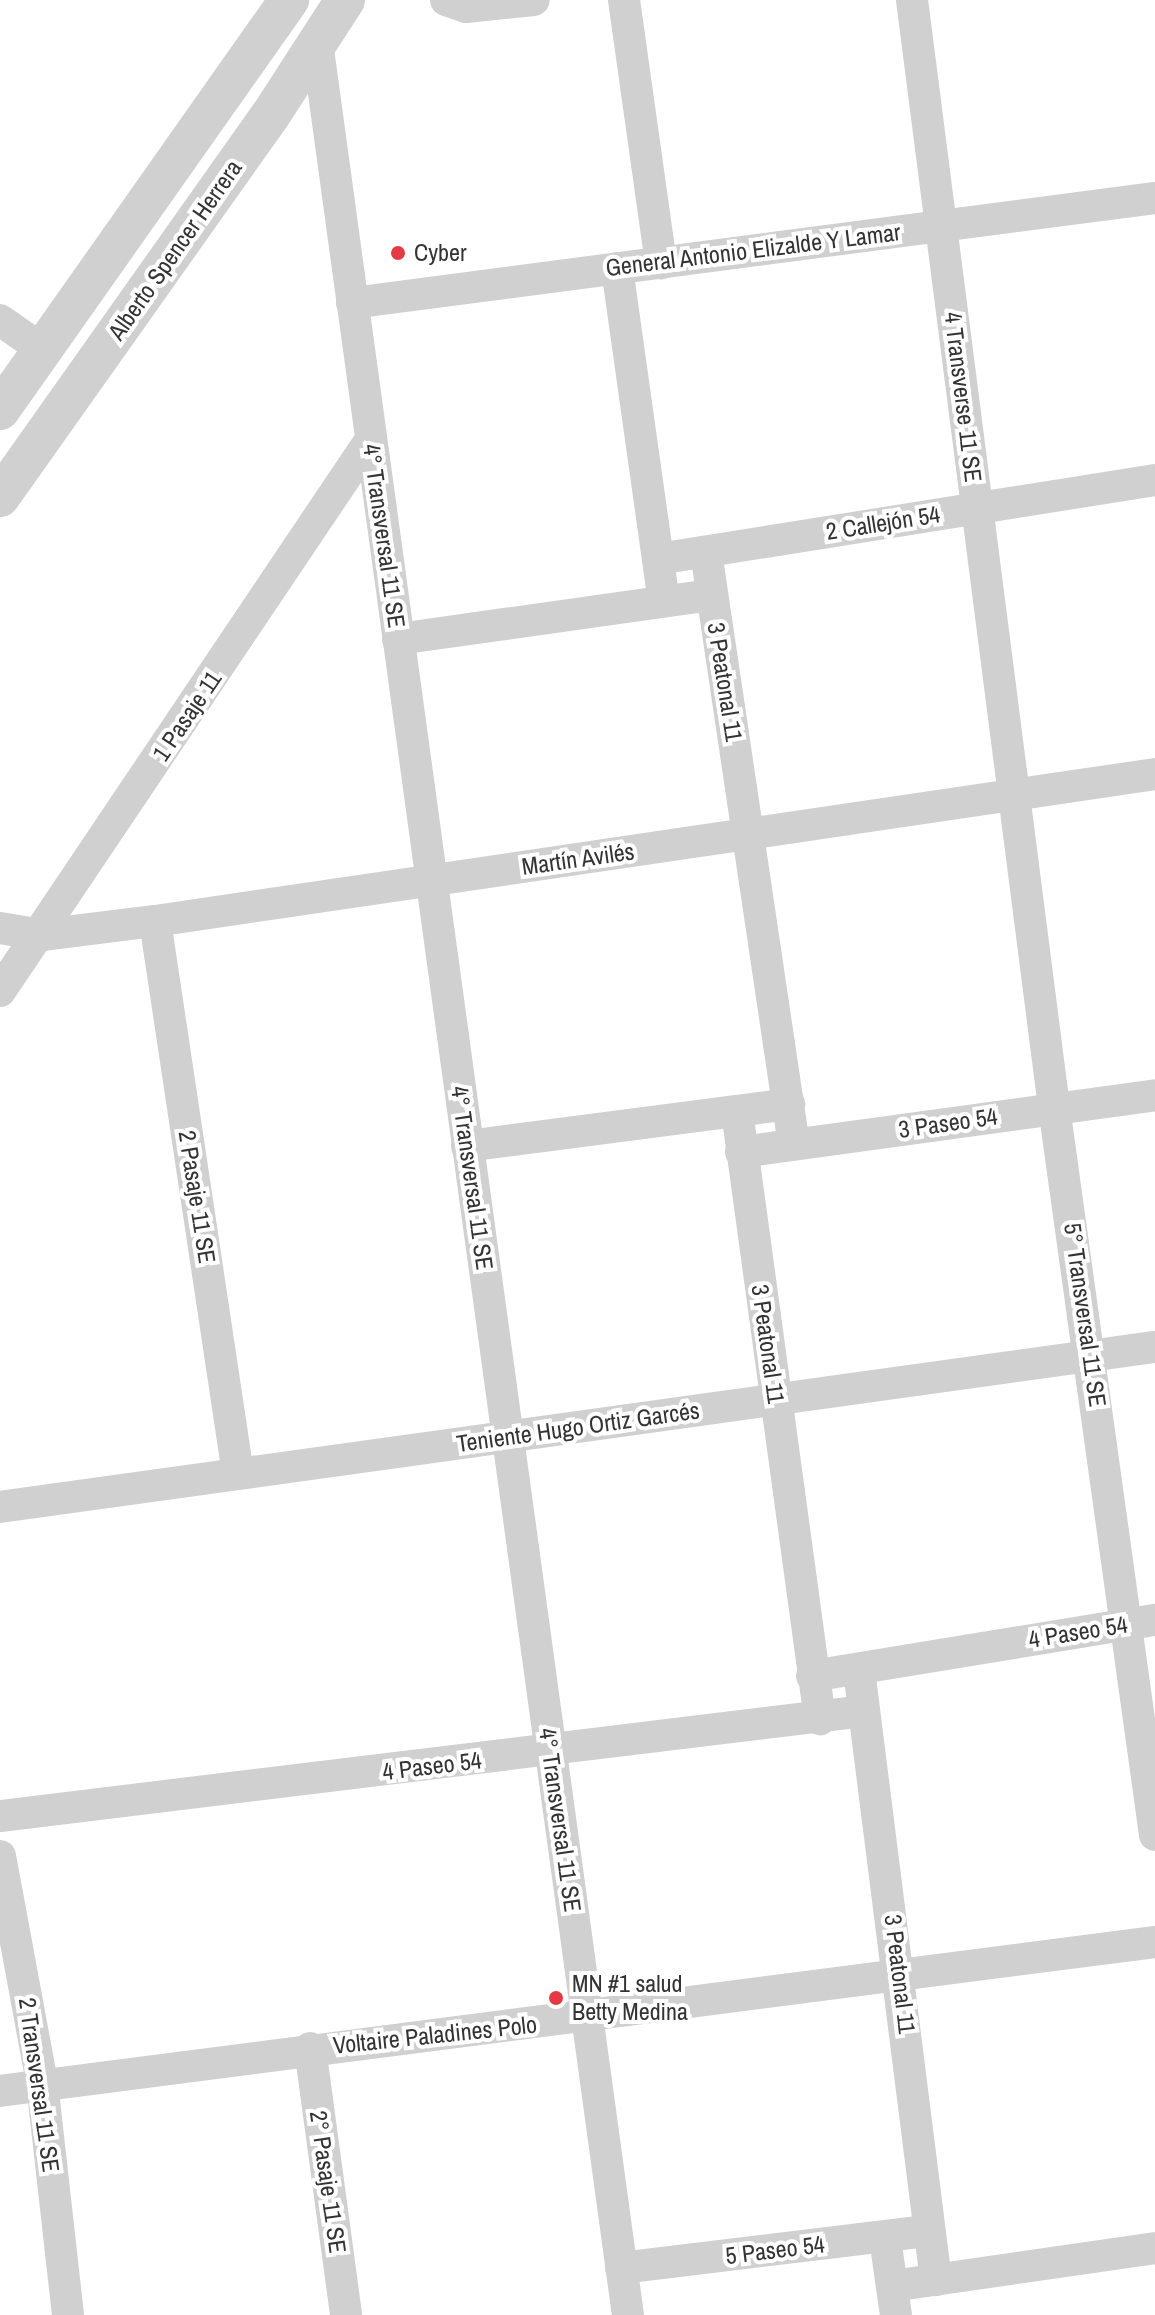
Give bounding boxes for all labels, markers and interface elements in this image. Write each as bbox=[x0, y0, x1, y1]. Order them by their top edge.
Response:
street label: Alberto Spencer Herrera bbox=[102, 154, 248, 346]
street label: General Antonio Elizalde Y Lamar bbox=[603, 218, 903, 282]
place label: Cyber bbox=[414, 239, 466, 267]
marker: Cyber bbox=[389, 244, 407, 262]
street label: 4 Transverse 11 SE bbox=[938, 310, 988, 484]
street label: 4° Transversal 11 SE bbox=[357, 442, 411, 630]
street label: 2 Callejón 54 bbox=[824, 500, 942, 546]
street label: 3 Peatonal 11 bbox=[701, 620, 749, 744]
street label: 1 Pasaje 11 bbox=[146, 665, 228, 767]
street label: Martín Avilés bbox=[519, 837, 637, 881]
street label: 4° Transversal 11 SE bbox=[445, 1084, 499, 1272]
street label: 3 Paseo 54 bbox=[897, 1102, 999, 1144]
street label: 2 Pasaje 11 SE bbox=[172, 1128, 222, 1266]
street label: 5° Transversal 11 SE bbox=[1058, 1221, 1112, 1409]
street label: 3 Peatonal 11 bbox=[745, 1283, 791, 1405]
street label: Teniente Hugo Ortiz Garcés bbox=[455, 1396, 701, 1458]
street label: 4 Paseo 54 bbox=[1027, 1610, 1129, 1654]
street label: 4° Transversal 11 SE bbox=[533, 1726, 587, 1914]
street label: 4 Paseo 54 bbox=[381, 1746, 483, 1786]
street label: 3 Peatonal 11 bbox=[878, 1913, 922, 2035]
place label: MN #1 salud Betty Medina bbox=[572, 1970, 688, 2026]
marker: MN #1 salud Betty Medina bbox=[547, 1989, 565, 2007]
street label: 2 Transversal 11 SE bbox=[12, 1996, 66, 2174]
street label: Voltaire Paladines Polo bbox=[332, 2010, 538, 2060]
street label: 2° Pasaje 11 SE bbox=[304, 2109, 352, 2255]
street label: 5 Paseo 54 bbox=[724, 2230, 826, 2270]

